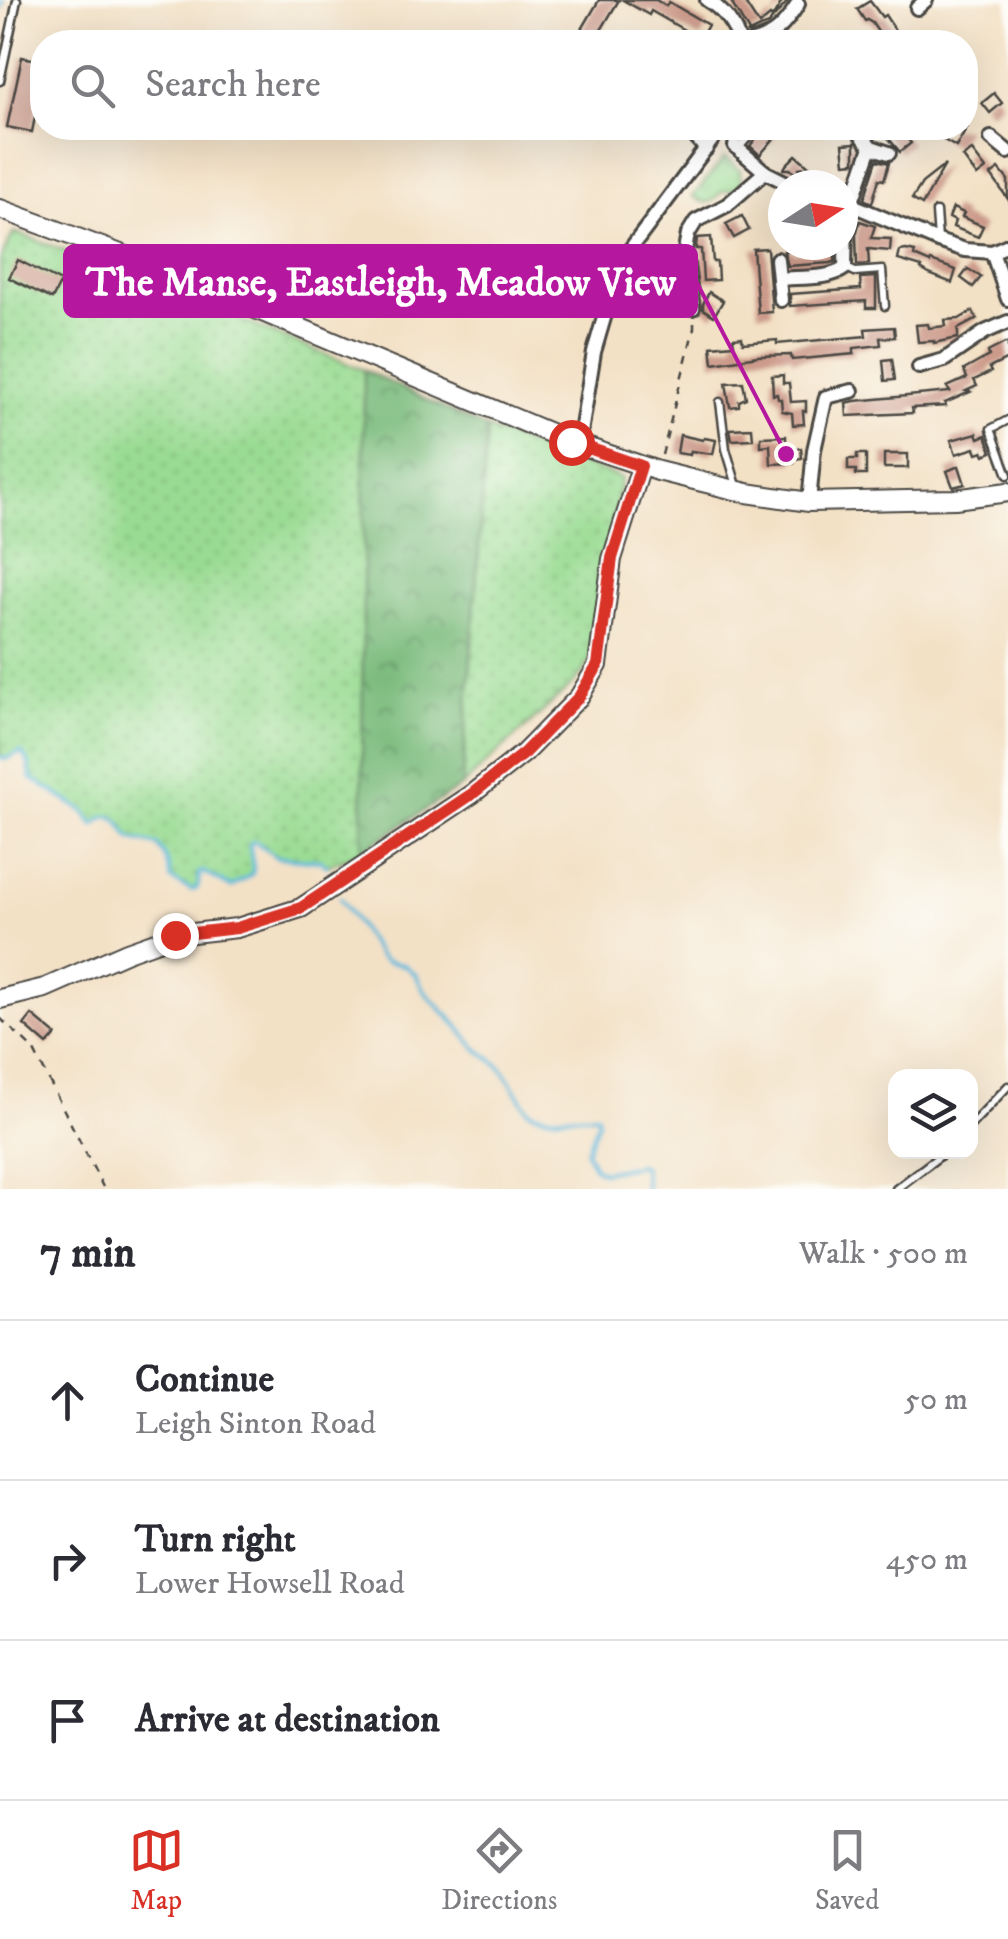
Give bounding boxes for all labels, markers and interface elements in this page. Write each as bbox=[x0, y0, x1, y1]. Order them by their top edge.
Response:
search box bbox=[30, 30, 978, 140]
icon: search bbox=[65, 58, 120, 113]
text: Search here bbox=[145, 61, 321, 109]
north arrow bbox=[768, 170, 858, 260]
callout: The Manse, Eastleigh, Meadow View bbox=[65, 246, 696, 316]
text: The Manse, Eastleigh, Meadow View bbox=[85, 259, 677, 309]
route start bbox=[549, 420, 595, 466]
route end bbox=[153, 913, 199, 959]
map controls bbox=[888, 1069, 978, 1159]
button: layers bbox=[888, 1069, 978, 1159]
text: 7 min bbox=[40, 1228, 135, 1280]
text: Walk · 500 m bbox=[799, 1234, 968, 1274]
text: Continue bbox=[135, 1356, 274, 1404]
icon: ahead bbox=[40, 1373, 95, 1428]
text: 50 m bbox=[904, 1380, 968, 1420]
text: Leigh Sinton Road bbox=[135, 1404, 376, 1444]
text: Turn right bbox=[135, 1516, 296, 1564]
icon: right bbox=[40, 1533, 95, 1588]
text: 450 m bbox=[886, 1540, 968, 1580]
text: Lower Howsell Road bbox=[135, 1564, 405, 1604]
icon: arrive bbox=[40, 1693, 95, 1748]
text: Arrive at destination bbox=[135, 1696, 440, 1744]
tab: Map bbox=[129, 1823, 184, 1918]
tab: Directions bbox=[441, 1823, 557, 1918]
tab: Saved bbox=[815, 1823, 879, 1918]

